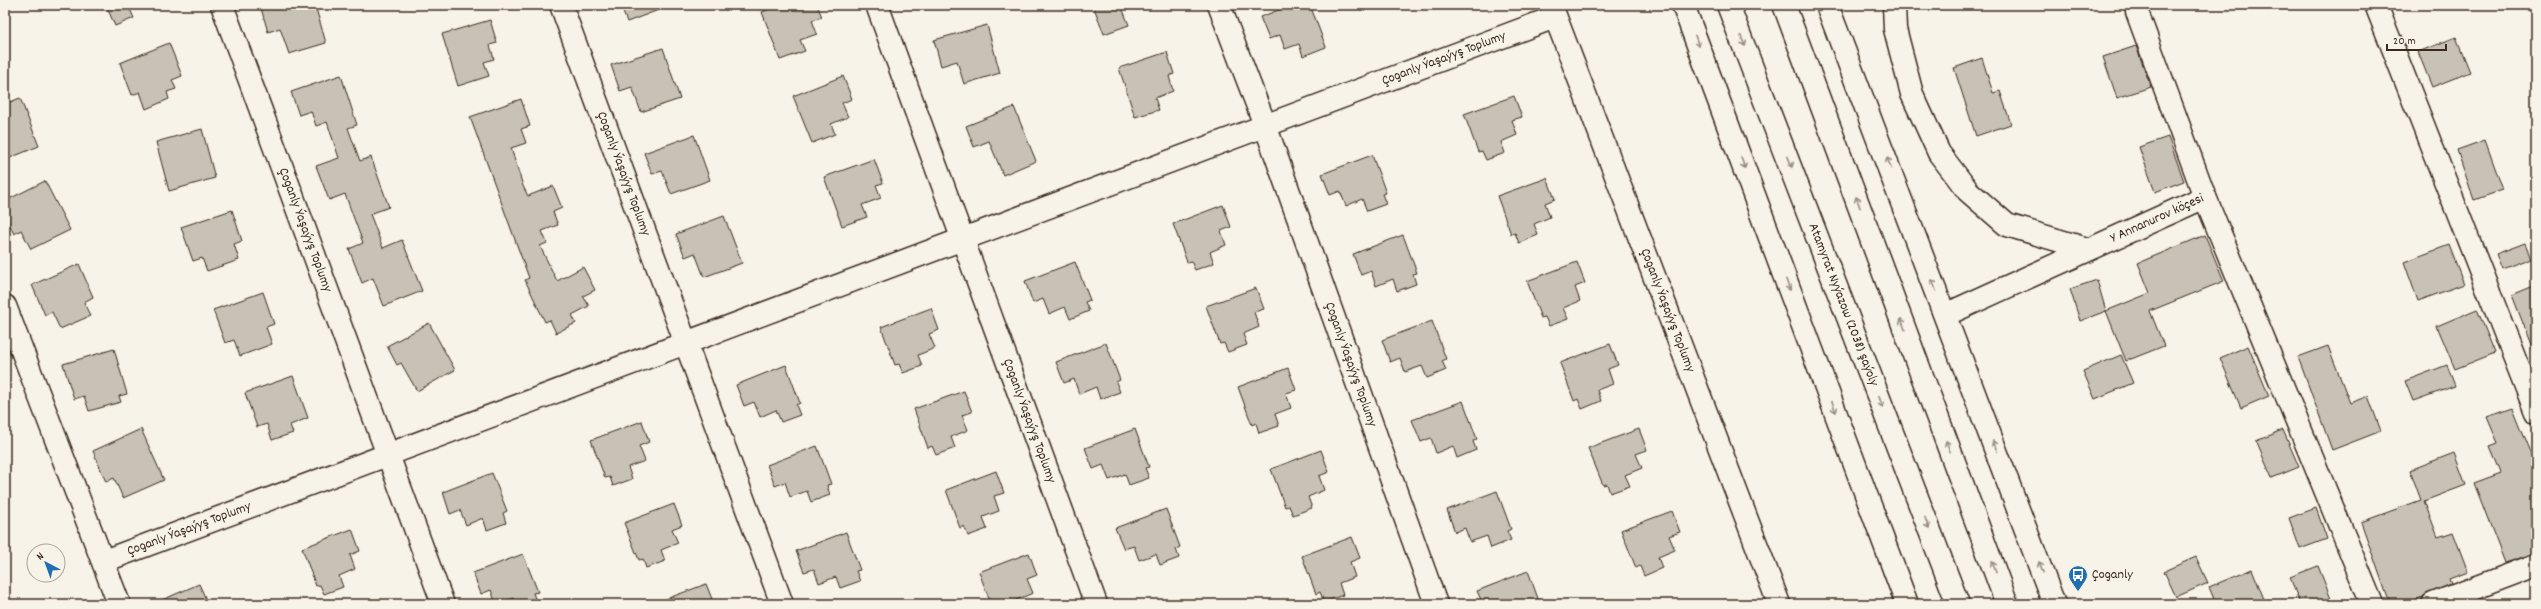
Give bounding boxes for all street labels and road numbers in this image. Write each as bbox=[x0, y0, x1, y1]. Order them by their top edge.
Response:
street label: Çoganly Ýaşaýyş Toplumy bbox=[1379, 26, 1509, 91]
street label: Çoganly Ýaşaýyş Toplumy bbox=[591, 109, 655, 239]
street label: Çoganly Ýaşaýyş Toplumy bbox=[273, 165, 337, 295]
street label: Y Annanurov köçesi bbox=[2107, 189, 2208, 249]
street label: Atamyrat Nyýazow (2038) şaýoly bbox=[1803, 220, 1884, 389]
street label: Çoganly Ýaşaýyş Toplumy bbox=[1635, 246, 1700, 376]
street label: Çoganly Ýaşaýyş Toplumy bbox=[1319, 300, 1382, 430]
street label: Çoganly Ýaşaýyş Toplumy bbox=[997, 356, 1061, 486]
street label: Çoganly Ýaşaýyş Toplumy bbox=[124, 497, 254, 561]

